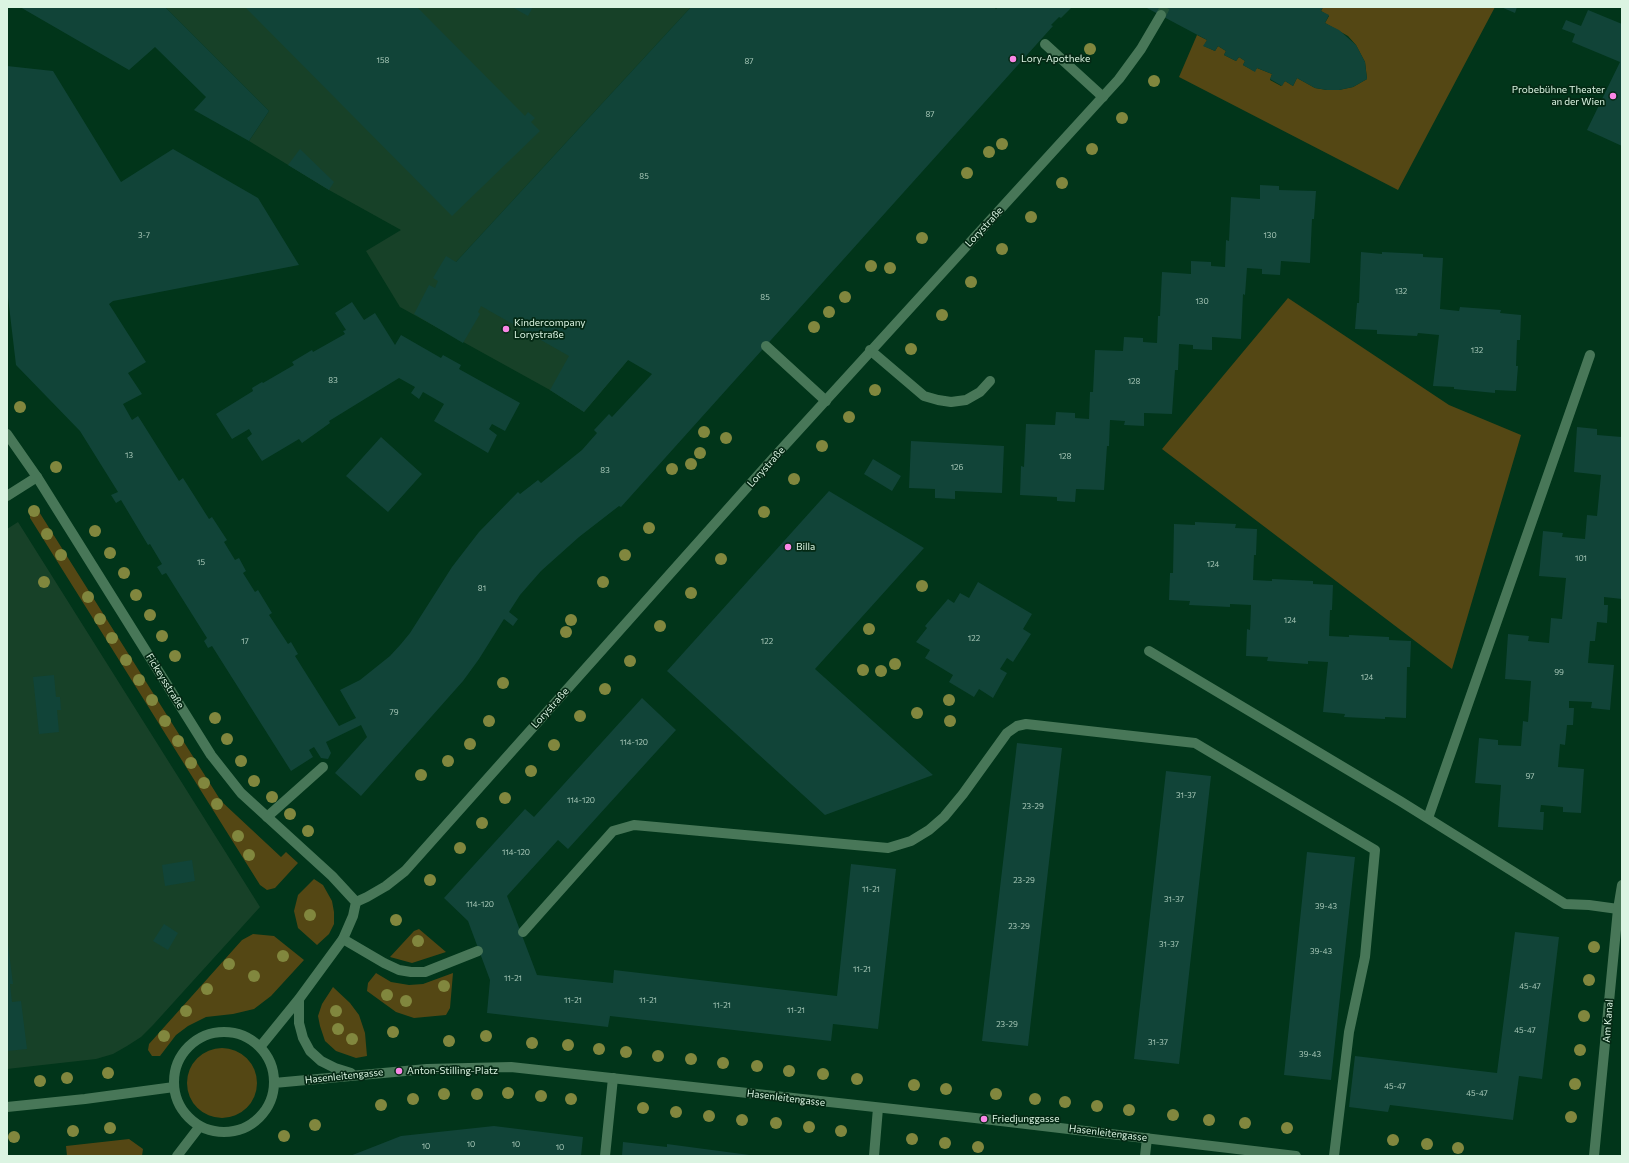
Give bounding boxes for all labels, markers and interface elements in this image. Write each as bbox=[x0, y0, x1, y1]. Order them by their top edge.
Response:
place label: Lory-Apotheke bbox=[1021, 53, 1090, 65]
marker: Lory-Apotheke bbox=[1008, 54, 1018, 64]
house number: 158 bbox=[377, 55, 389, 65]
house number: 87 bbox=[744, 56, 754, 66]
place label: Probebühne Theater an der Wien bbox=[1512, 84, 1605, 108]
marker: Probebühne Theater an der Wien bbox=[1608, 91, 1618, 101]
house number: 87 bbox=[925, 109, 935, 119]
house number: 85 bbox=[639, 171, 649, 181]
street label: Lorystraße bbox=[963, 205, 1005, 249]
house number: 3-7 bbox=[138, 230, 150, 240]
house number: 130 bbox=[1263, 230, 1277, 240]
house number: 132 bbox=[1395, 286, 1407, 296]
house number: 85 bbox=[760, 292, 770, 302]
house number: 130 bbox=[1195, 296, 1209, 306]
place label: Kindercompany Lorystraße bbox=[514, 317, 585, 340]
marker: Kindercompany Lorystraße bbox=[501, 324, 511, 334]
house number: 132 bbox=[1471, 345, 1483, 355]
house number: 83 bbox=[328, 375, 338, 385]
house number: 128 bbox=[1128, 376, 1140, 386]
street label: Lorystraße bbox=[745, 444, 787, 490]
house number: 13 bbox=[125, 450, 133, 460]
house number: 128 bbox=[1059, 451, 1071, 461]
house number: 126 bbox=[951, 462, 963, 472]
house number: 83 bbox=[600, 465, 610, 475]
place label: Billa bbox=[796, 541, 815, 553]
marker: Billa bbox=[783, 542, 793, 552]
house number: 101 bbox=[1575, 553, 1587, 563]
house number: 15 bbox=[197, 557, 205, 567]
house number: 124 bbox=[1207, 559, 1219, 569]
house number: 81 bbox=[478, 583, 486, 593]
house number: 124 bbox=[1284, 615, 1296, 625]
house number: 122 bbox=[968, 633, 980, 643]
house number: 17 bbox=[241, 636, 249, 646]
house number: 122 bbox=[761, 636, 773, 646]
street label: Fickeysstraße bbox=[143, 651, 187, 711]
house number: 99 bbox=[1554, 667, 1564, 677]
house number: 124 bbox=[1361, 672, 1373, 682]
street label: Lorystraße bbox=[529, 685, 571, 731]
house number: 79 bbox=[389, 707, 399, 717]
house number: 114-120 bbox=[620, 737, 648, 747]
house number: 97 bbox=[1525, 771, 1535, 781]
house number: 31-37 bbox=[1176, 790, 1196, 800]
house number: 114-120 bbox=[567, 795, 595, 805]
house number: 23-29 bbox=[1022, 801, 1044, 811]
house number: 114-120 bbox=[502, 847, 530, 857]
house number: 23-29 bbox=[1013, 875, 1035, 885]
house number: 11-21 bbox=[862, 884, 880, 894]
house number: 31-37 bbox=[1164, 894, 1184, 904]
house number: 114-120 bbox=[466, 899, 494, 909]
house number: 39-43 bbox=[1315, 901, 1337, 911]
house number: 23-29 bbox=[1008, 921, 1030, 931]
house number: 31-37 bbox=[1159, 939, 1179, 949]
house number: 39-43 bbox=[1310, 946, 1332, 956]
house number: 11-21 bbox=[853, 964, 871, 974]
house number: 11-21 bbox=[504, 973, 522, 983]
house number: 45-47 bbox=[1519, 981, 1541, 991]
house number: 11-21 bbox=[564, 995, 582, 1005]
house number: 11-21 bbox=[639, 995, 657, 1005]
street label: Am Kanal bbox=[1601, 999, 1615, 1043]
house number: 11-21 bbox=[713, 1000, 731, 1010]
house number: 11-21 bbox=[787, 1005, 805, 1015]
house number: 23-29 bbox=[996, 1019, 1018, 1029]
house number: 45-47 bbox=[1514, 1025, 1536, 1035]
house number: 31-37 bbox=[1148, 1037, 1168, 1047]
house number: 39-43 bbox=[1299, 1049, 1321, 1059]
place label: Anton-Stilling-Platz bbox=[407, 1065, 498, 1077]
street label: Hasenleitengasse bbox=[304, 1066, 384, 1086]
marker: Anton-Stilling-Platz bbox=[394, 1066, 404, 1076]
house number: 45-47 bbox=[1384, 1081, 1406, 1091]
street label: Hasenleitengasse bbox=[746, 1087, 826, 1109]
house number: 45-47 bbox=[1466, 1088, 1488, 1098]
place label: Friedjunggasse bbox=[992, 1113, 1059, 1125]
marker: Friedjunggasse bbox=[979, 1114, 989, 1124]
street label: Hasenleitengasse bbox=[1068, 1122, 1148, 1144]
house number: 10 bbox=[467, 1139, 475, 1149]
house number: 10 bbox=[512, 1139, 520, 1149]
house number: 10 bbox=[422, 1141, 430, 1151]
house number: 10 bbox=[556, 1142, 564, 1152]

